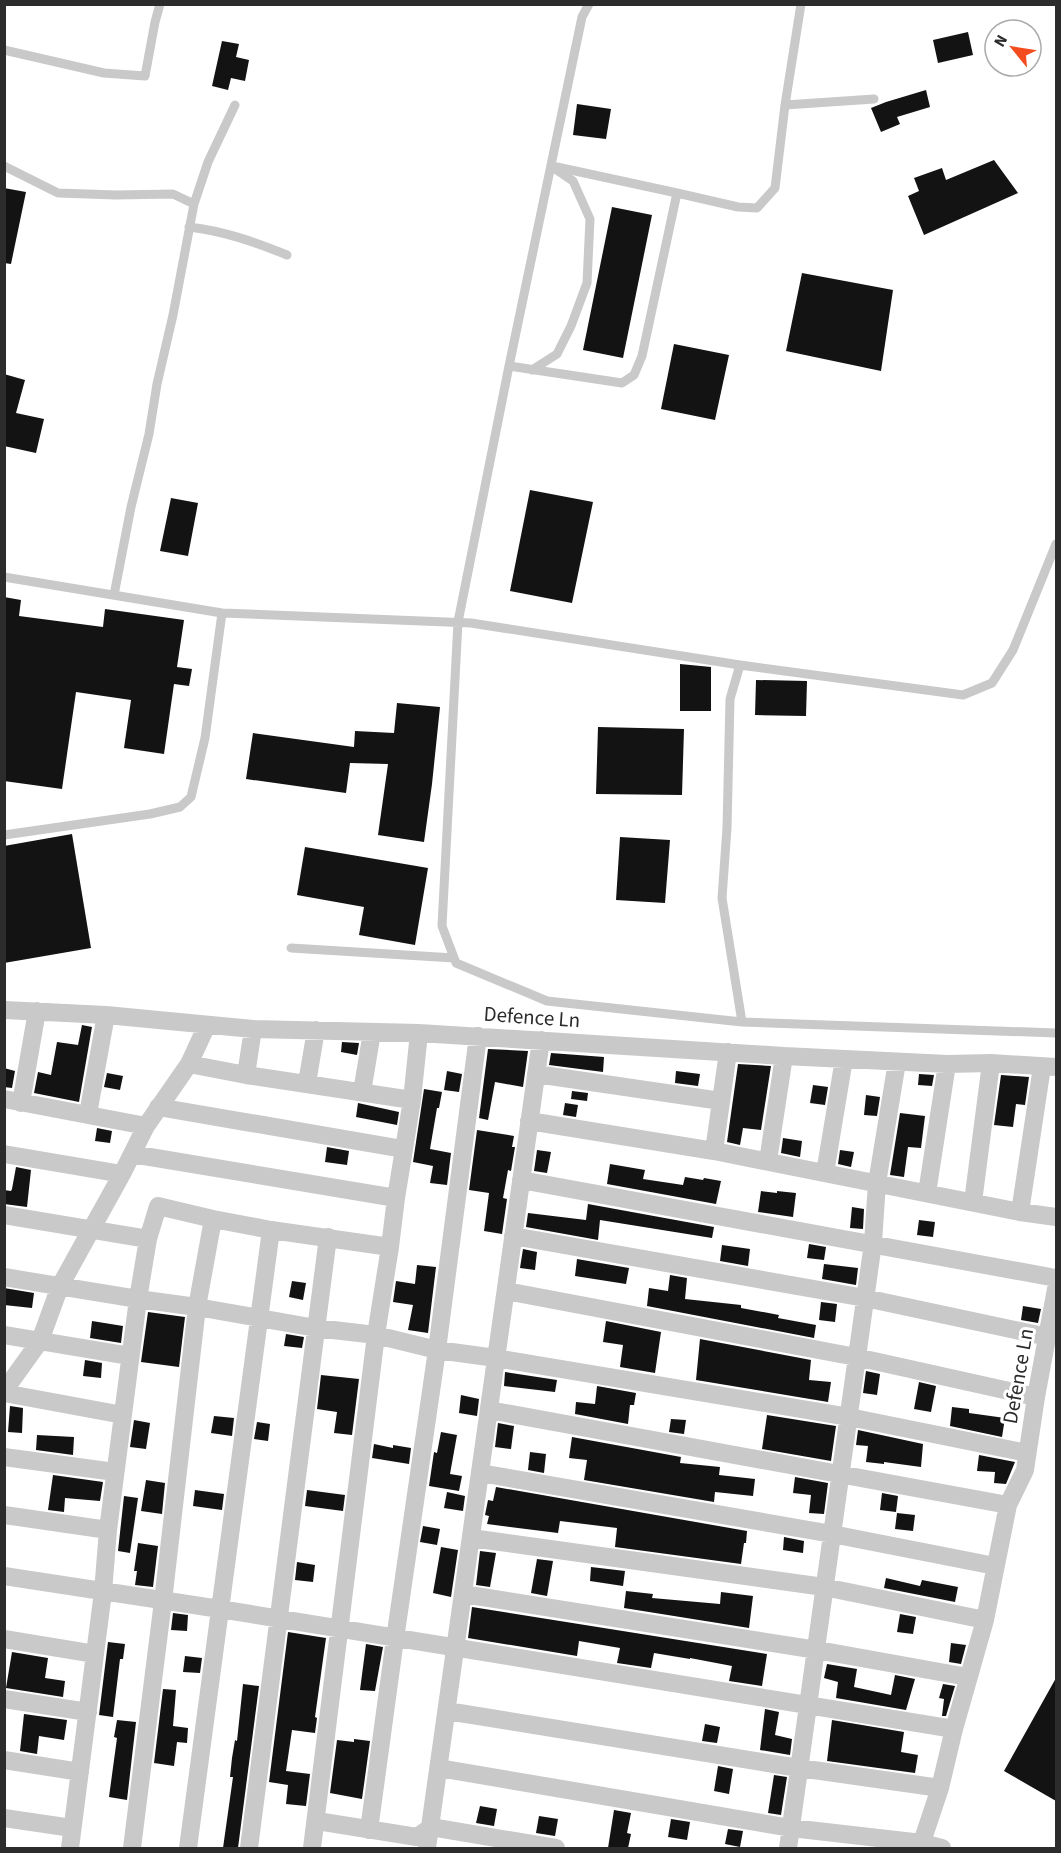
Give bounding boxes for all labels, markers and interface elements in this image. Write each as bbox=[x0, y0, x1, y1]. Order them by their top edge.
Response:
north arrow bbox=[983, 18, 1043, 78]
text: N bbox=[989, 31, 1013, 51]
street label: Defence Ln bbox=[483, 999, 581, 1035]
street label: Defence Ln bbox=[995, 1326, 1041, 1426]

